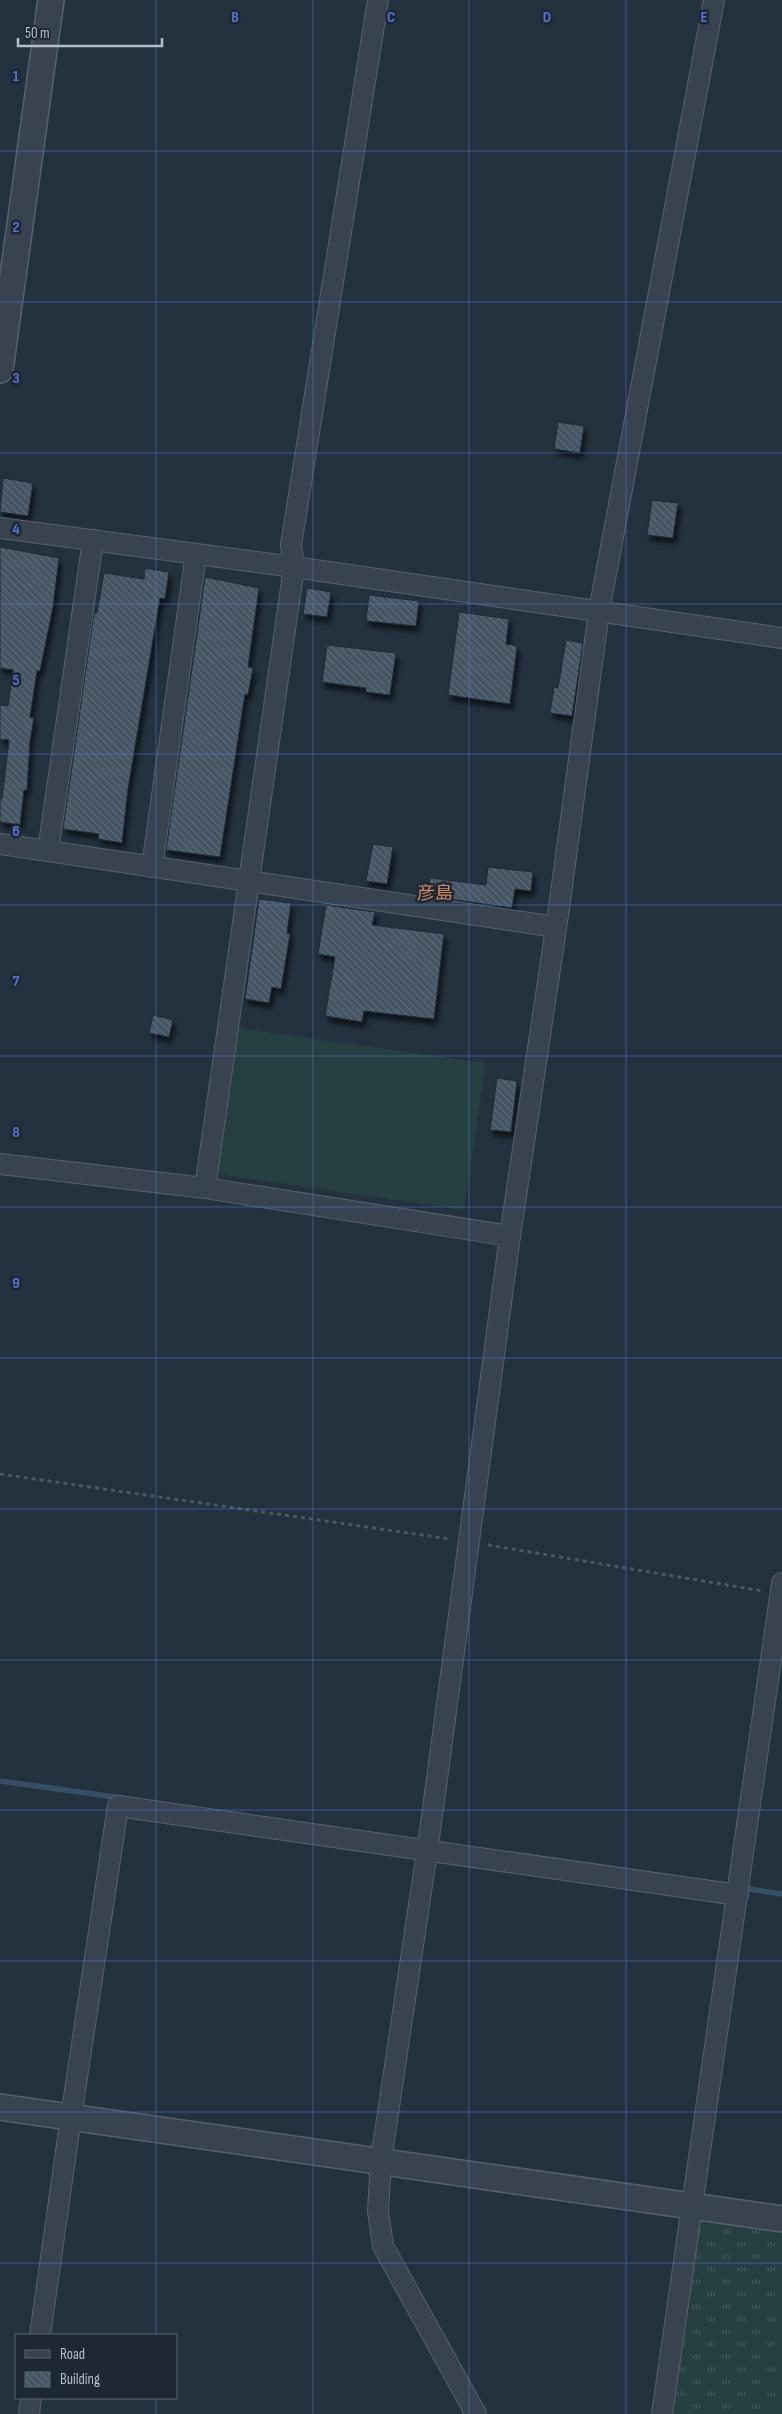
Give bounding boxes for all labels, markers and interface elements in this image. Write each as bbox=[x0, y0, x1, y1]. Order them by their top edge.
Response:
text: B bbox=[231, 8, 239, 27]
text: C bbox=[387, 8, 395, 27]
text: D bbox=[543, 8, 551, 27]
text: E bbox=[701, 8, 708, 27]
scale bar bbox=[18, 15, 161, 47]
text: 50 m bbox=[25, 24, 50, 43]
text: 1 bbox=[13, 67, 20, 86]
text: 2 bbox=[12, 218, 20, 237]
text: 3 bbox=[12, 369, 20, 388]
text: 4 bbox=[12, 520, 20, 539]
text: 5 bbox=[12, 671, 20, 690]
text: 6 bbox=[12, 822, 20, 841]
district label: 彦島 bbox=[417, 883, 453, 904]
text: 7 bbox=[13, 972, 20, 991]
text: 8 bbox=[12, 1123, 20, 1142]
text: 9 bbox=[12, 1274, 20, 1293]
legend bbox=[15, 2334, 178, 2399]
text: Road bbox=[60, 2345, 85, 2364]
text: Building bbox=[60, 2370, 100, 2389]

